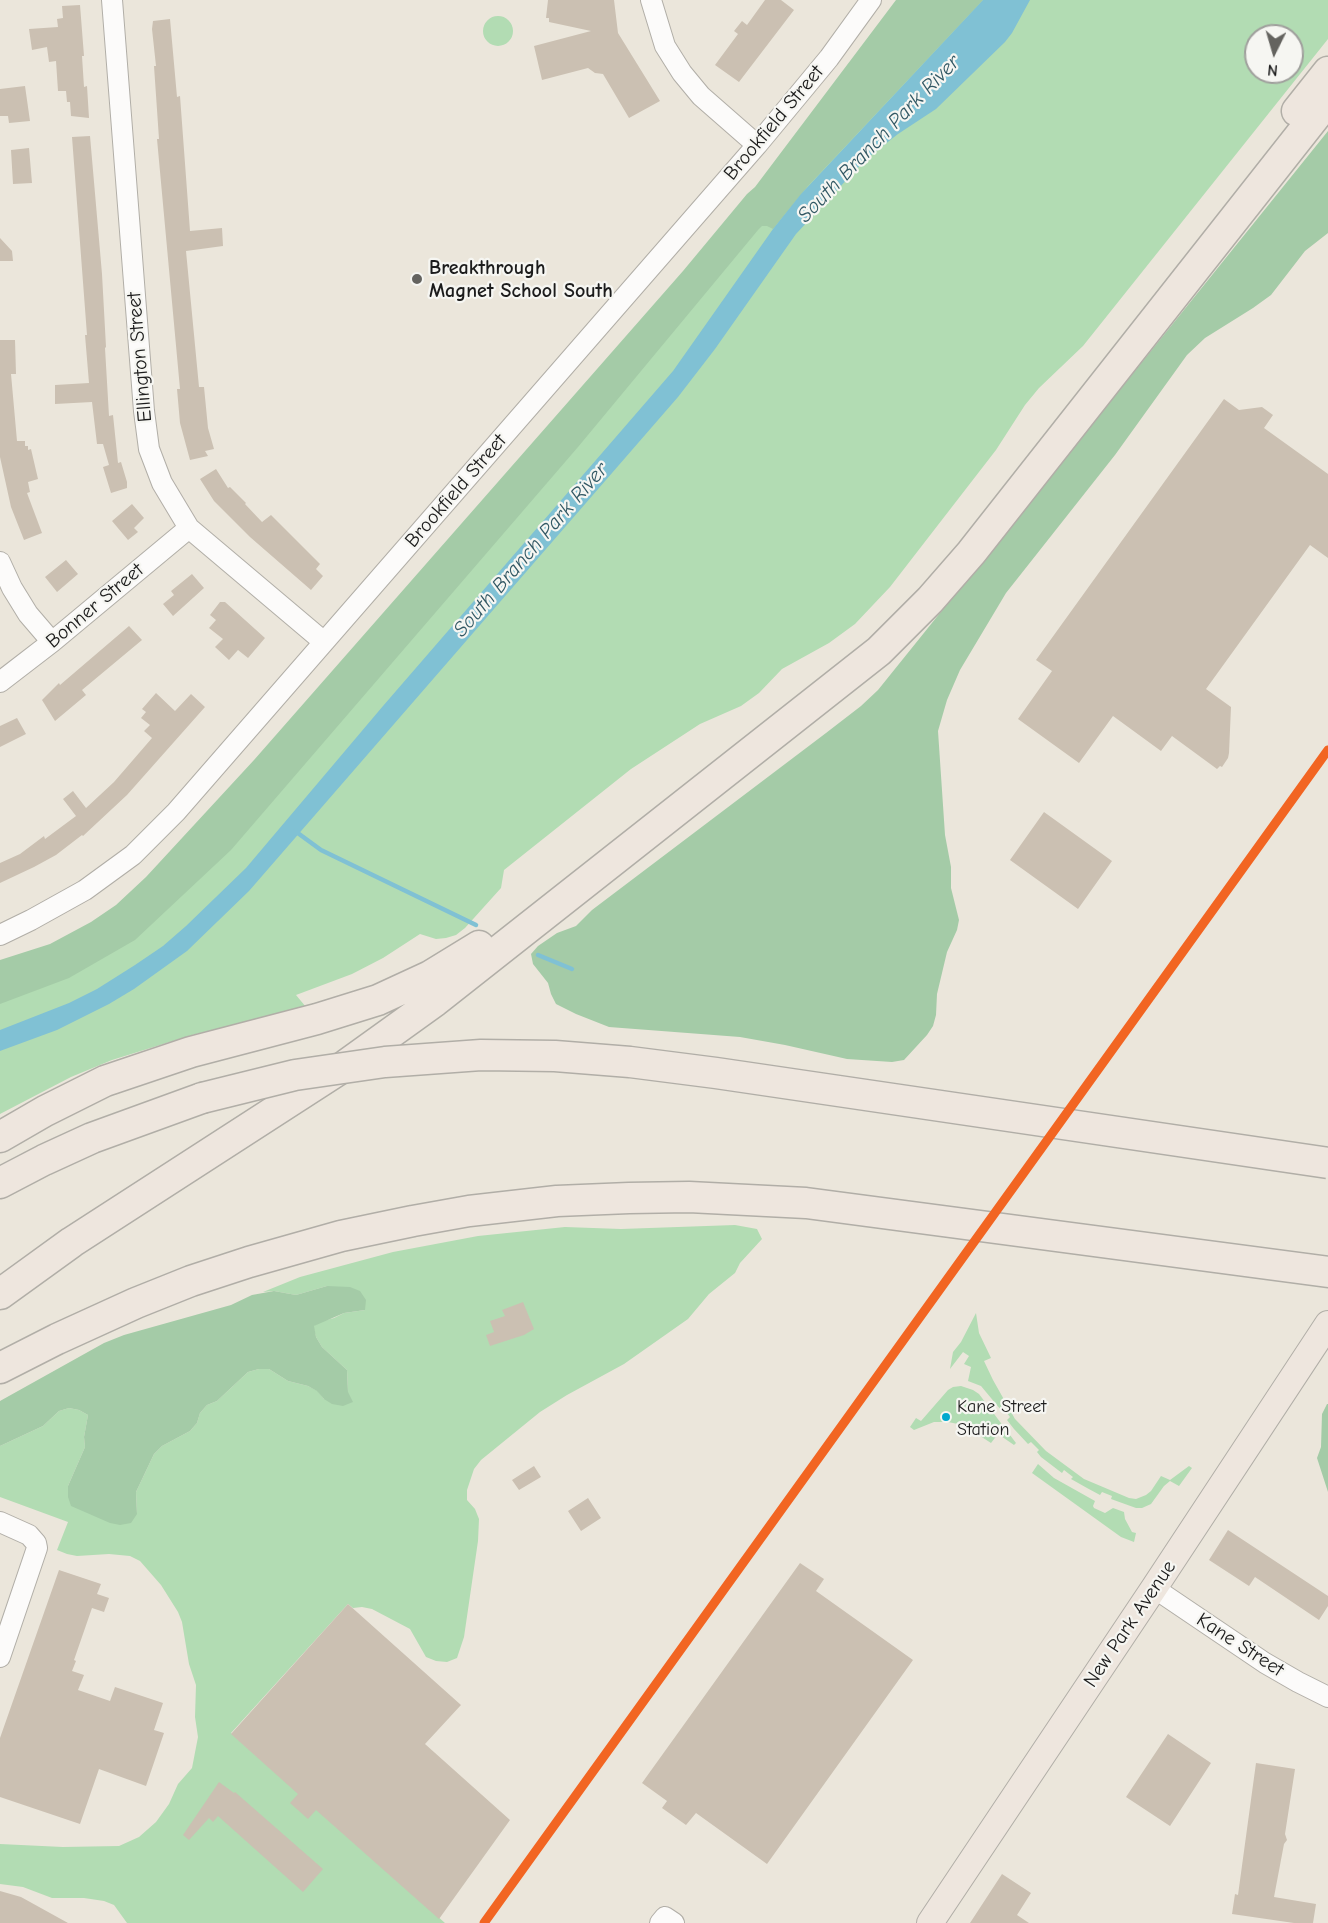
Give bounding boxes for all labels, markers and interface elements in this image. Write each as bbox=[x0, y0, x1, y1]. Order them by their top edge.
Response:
north arrow bbox=[1244, 24, 1304, 84]
water label: South Branch Park River bbox=[792, 50, 966, 228]
street label: Brookfield Street bbox=[719, 61, 829, 185]
text: N bbox=[1267, 61, 1279, 79]
place label: Breakthrough Magnet School South bbox=[429, 256, 613, 303]
marker: Breakthrough Magnet School South bbox=[410, 272, 424, 286]
street label: Ellington Street bbox=[122, 291, 158, 423]
street label: Brookfield Street bbox=[400, 429, 512, 553]
water label: South Branch Park River bbox=[448, 458, 614, 642]
street label: Bonner Street bbox=[41, 558, 149, 654]
place label: Kane Street Station bbox=[957, 1396, 1046, 1438]
marker: Kane Street Station bbox=[940, 1411, 952, 1423]
street label: New Park Avenue bbox=[1079, 1556, 1181, 1692]
street label: Kane Street bbox=[1192, 1608, 1288, 1682]

